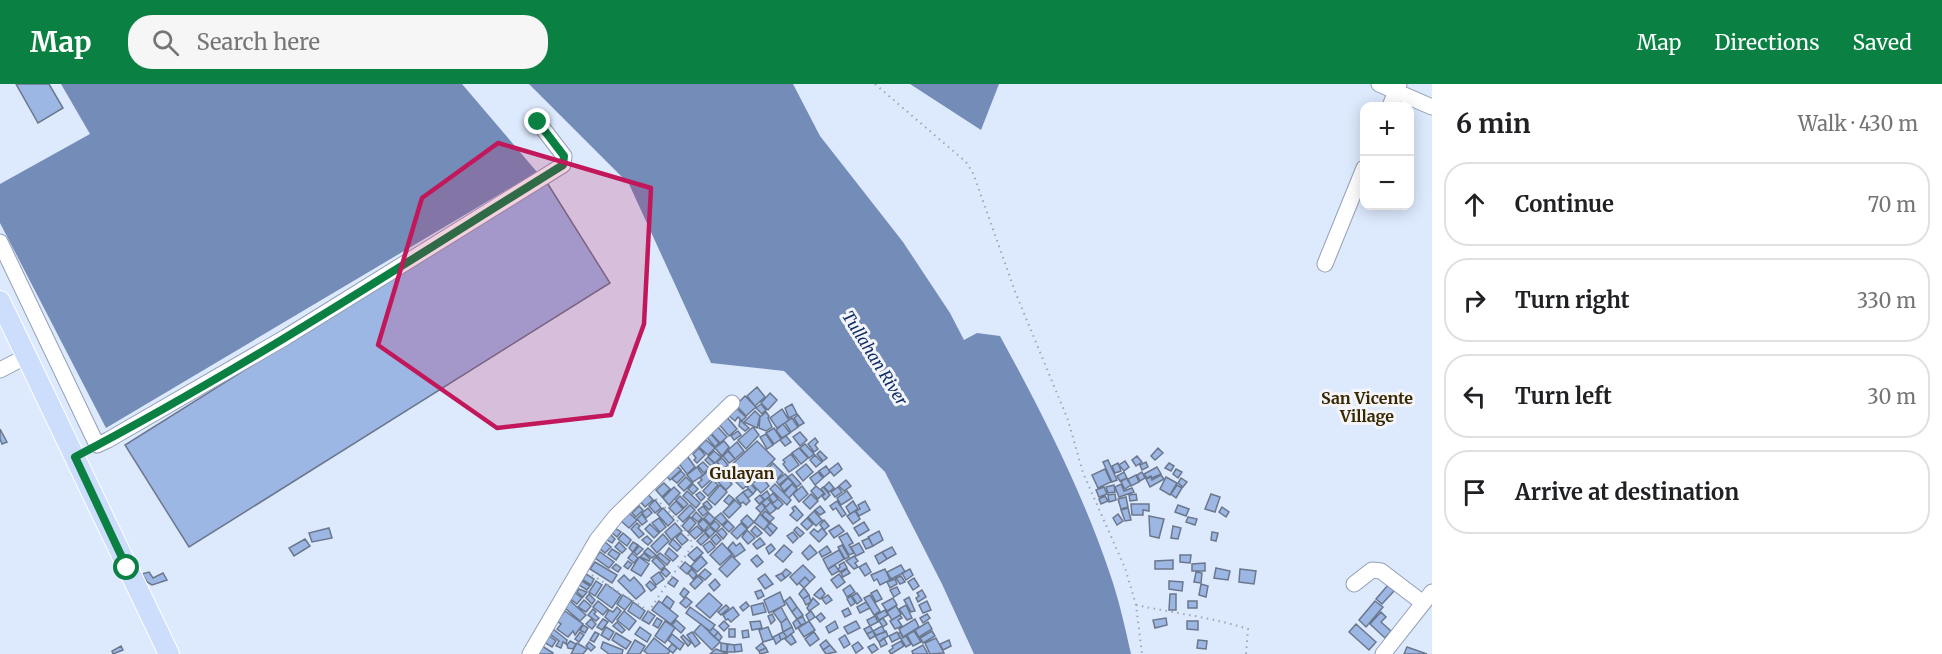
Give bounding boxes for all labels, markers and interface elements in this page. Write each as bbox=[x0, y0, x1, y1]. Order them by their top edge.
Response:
search box bbox=[128, 15, 548, 69]
text: Map bbox=[30, 24, 92, 60]
icon: search bbox=[149, 26, 182, 59]
text: Search here bbox=[197, 28, 320, 56]
text: Map bbox=[1637, 29, 1681, 56]
text: Directions bbox=[1714, 29, 1819, 56]
text: Saved bbox=[1852, 29, 1912, 56]
map controls bbox=[1360, 102, 1414, 210]
button: + bbox=[1360, 102, 1414, 156]
text: 6 min bbox=[1456, 107, 1531, 140]
route end bbox=[524, 108, 550, 134]
text: Walk · 430 m bbox=[1798, 111, 1918, 136]
button: − bbox=[1360, 156, 1414, 210]
icon: ahead bbox=[1458, 188, 1491, 221]
text: Continue bbox=[1515, 190, 1614, 218]
text: 70 m bbox=[1868, 192, 1916, 217]
icon: right bbox=[1458, 284, 1491, 317]
text: Turn right bbox=[1515, 286, 1629, 314]
text: 330 m bbox=[1857, 288, 1916, 313]
water label: Tullahan River bbox=[838, 307, 912, 409]
icon: left bbox=[1458, 380, 1491, 413]
text: Turn left bbox=[1515, 382, 1612, 410]
text: 30 m bbox=[1867, 384, 1916, 409]
district label: San Vicente Village bbox=[1321, 388, 1413, 426]
district label: Gulayan bbox=[710, 463, 775, 483]
icon: arrive bbox=[1458, 476, 1491, 509]
text: Arrive at destination bbox=[1515, 478, 1739, 506]
route start bbox=[113, 554, 139, 580]

